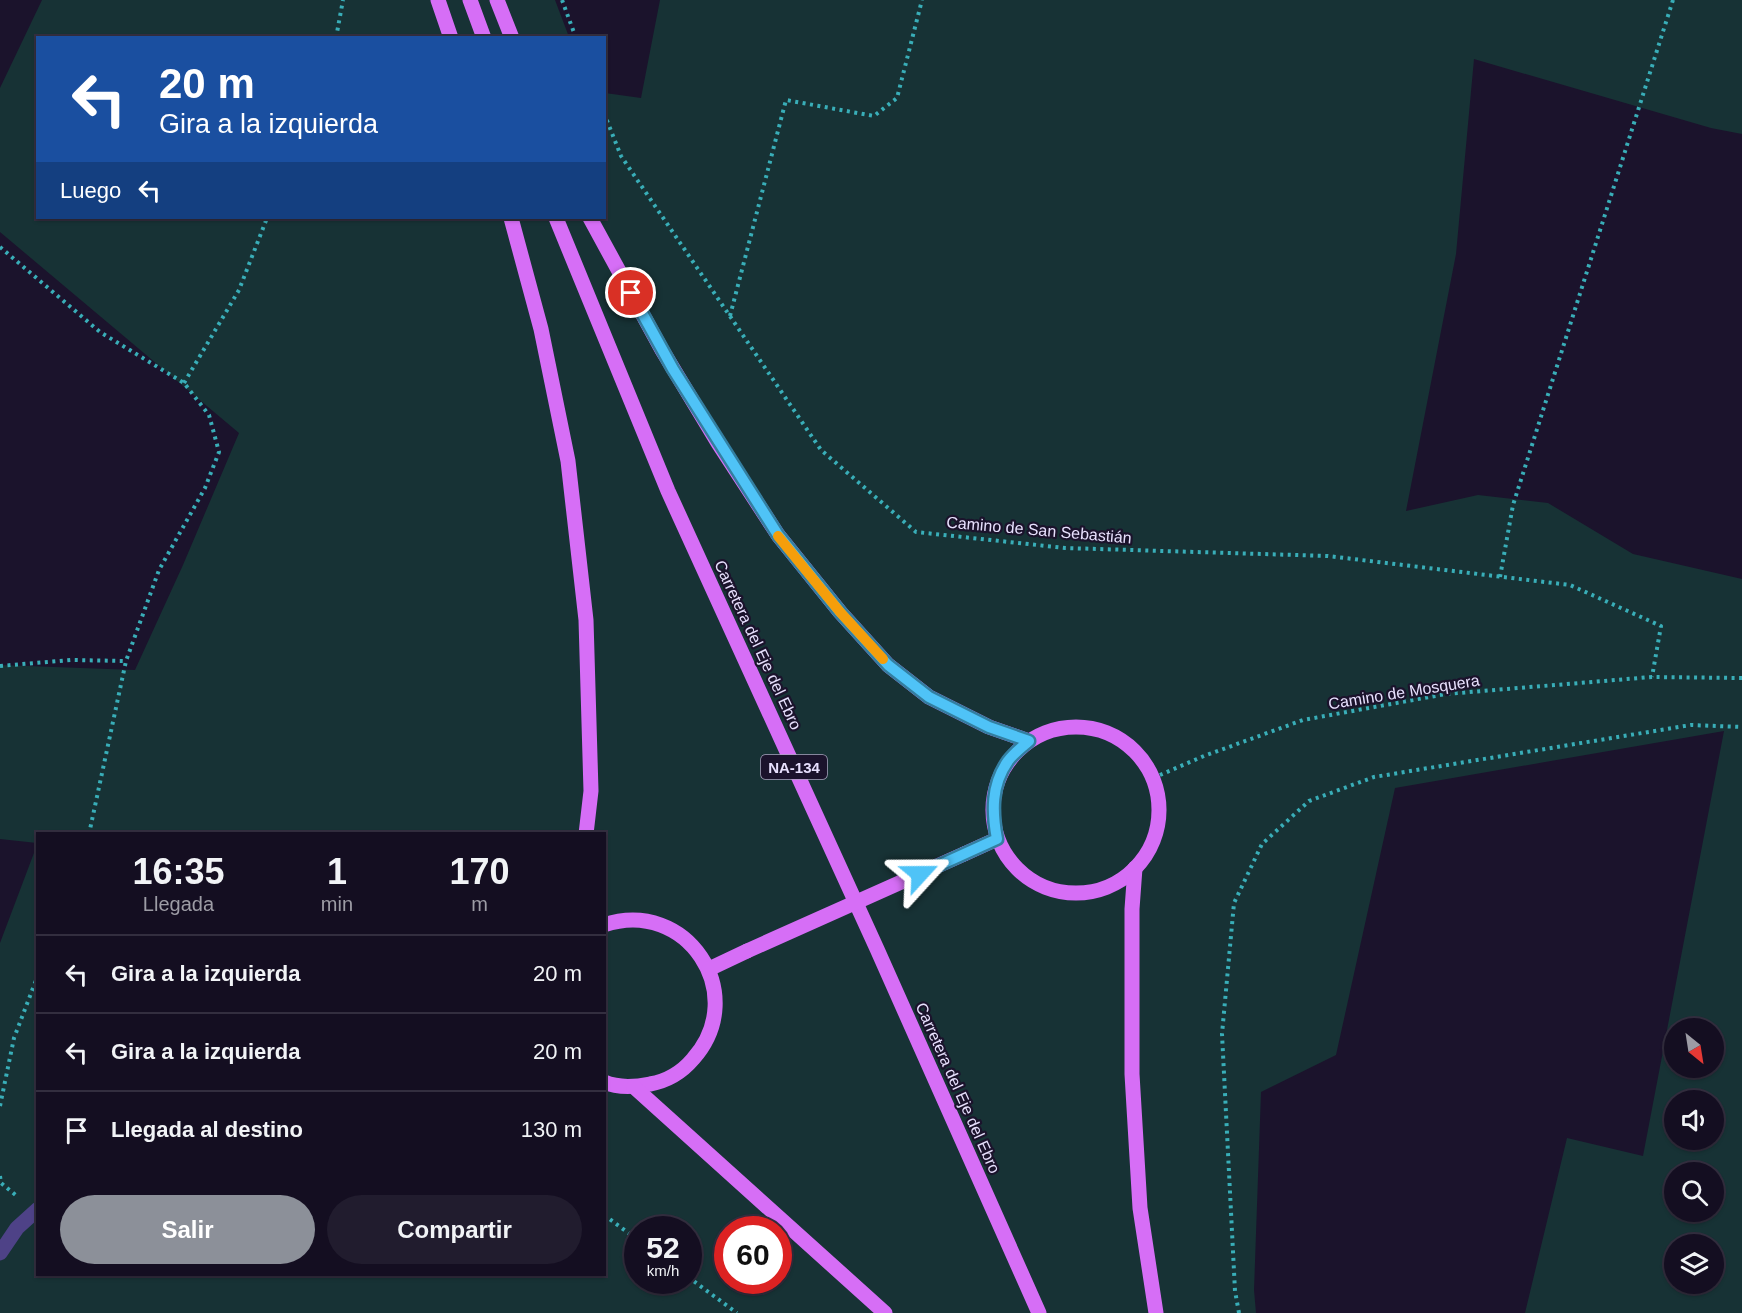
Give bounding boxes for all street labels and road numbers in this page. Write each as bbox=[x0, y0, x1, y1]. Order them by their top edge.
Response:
street label: Camino de San Sebastián bbox=[946, 513, 1132, 547]
street label: Carretera del Eje del Ebro bbox=[711, 558, 805, 733]
street label: Camino de Mosquera bbox=[1327, 672, 1481, 712]
road number: NA-134 bbox=[761, 755, 827, 779]
street label: Carretera del Eje del Ebro bbox=[913, 1000, 1003, 1176]

